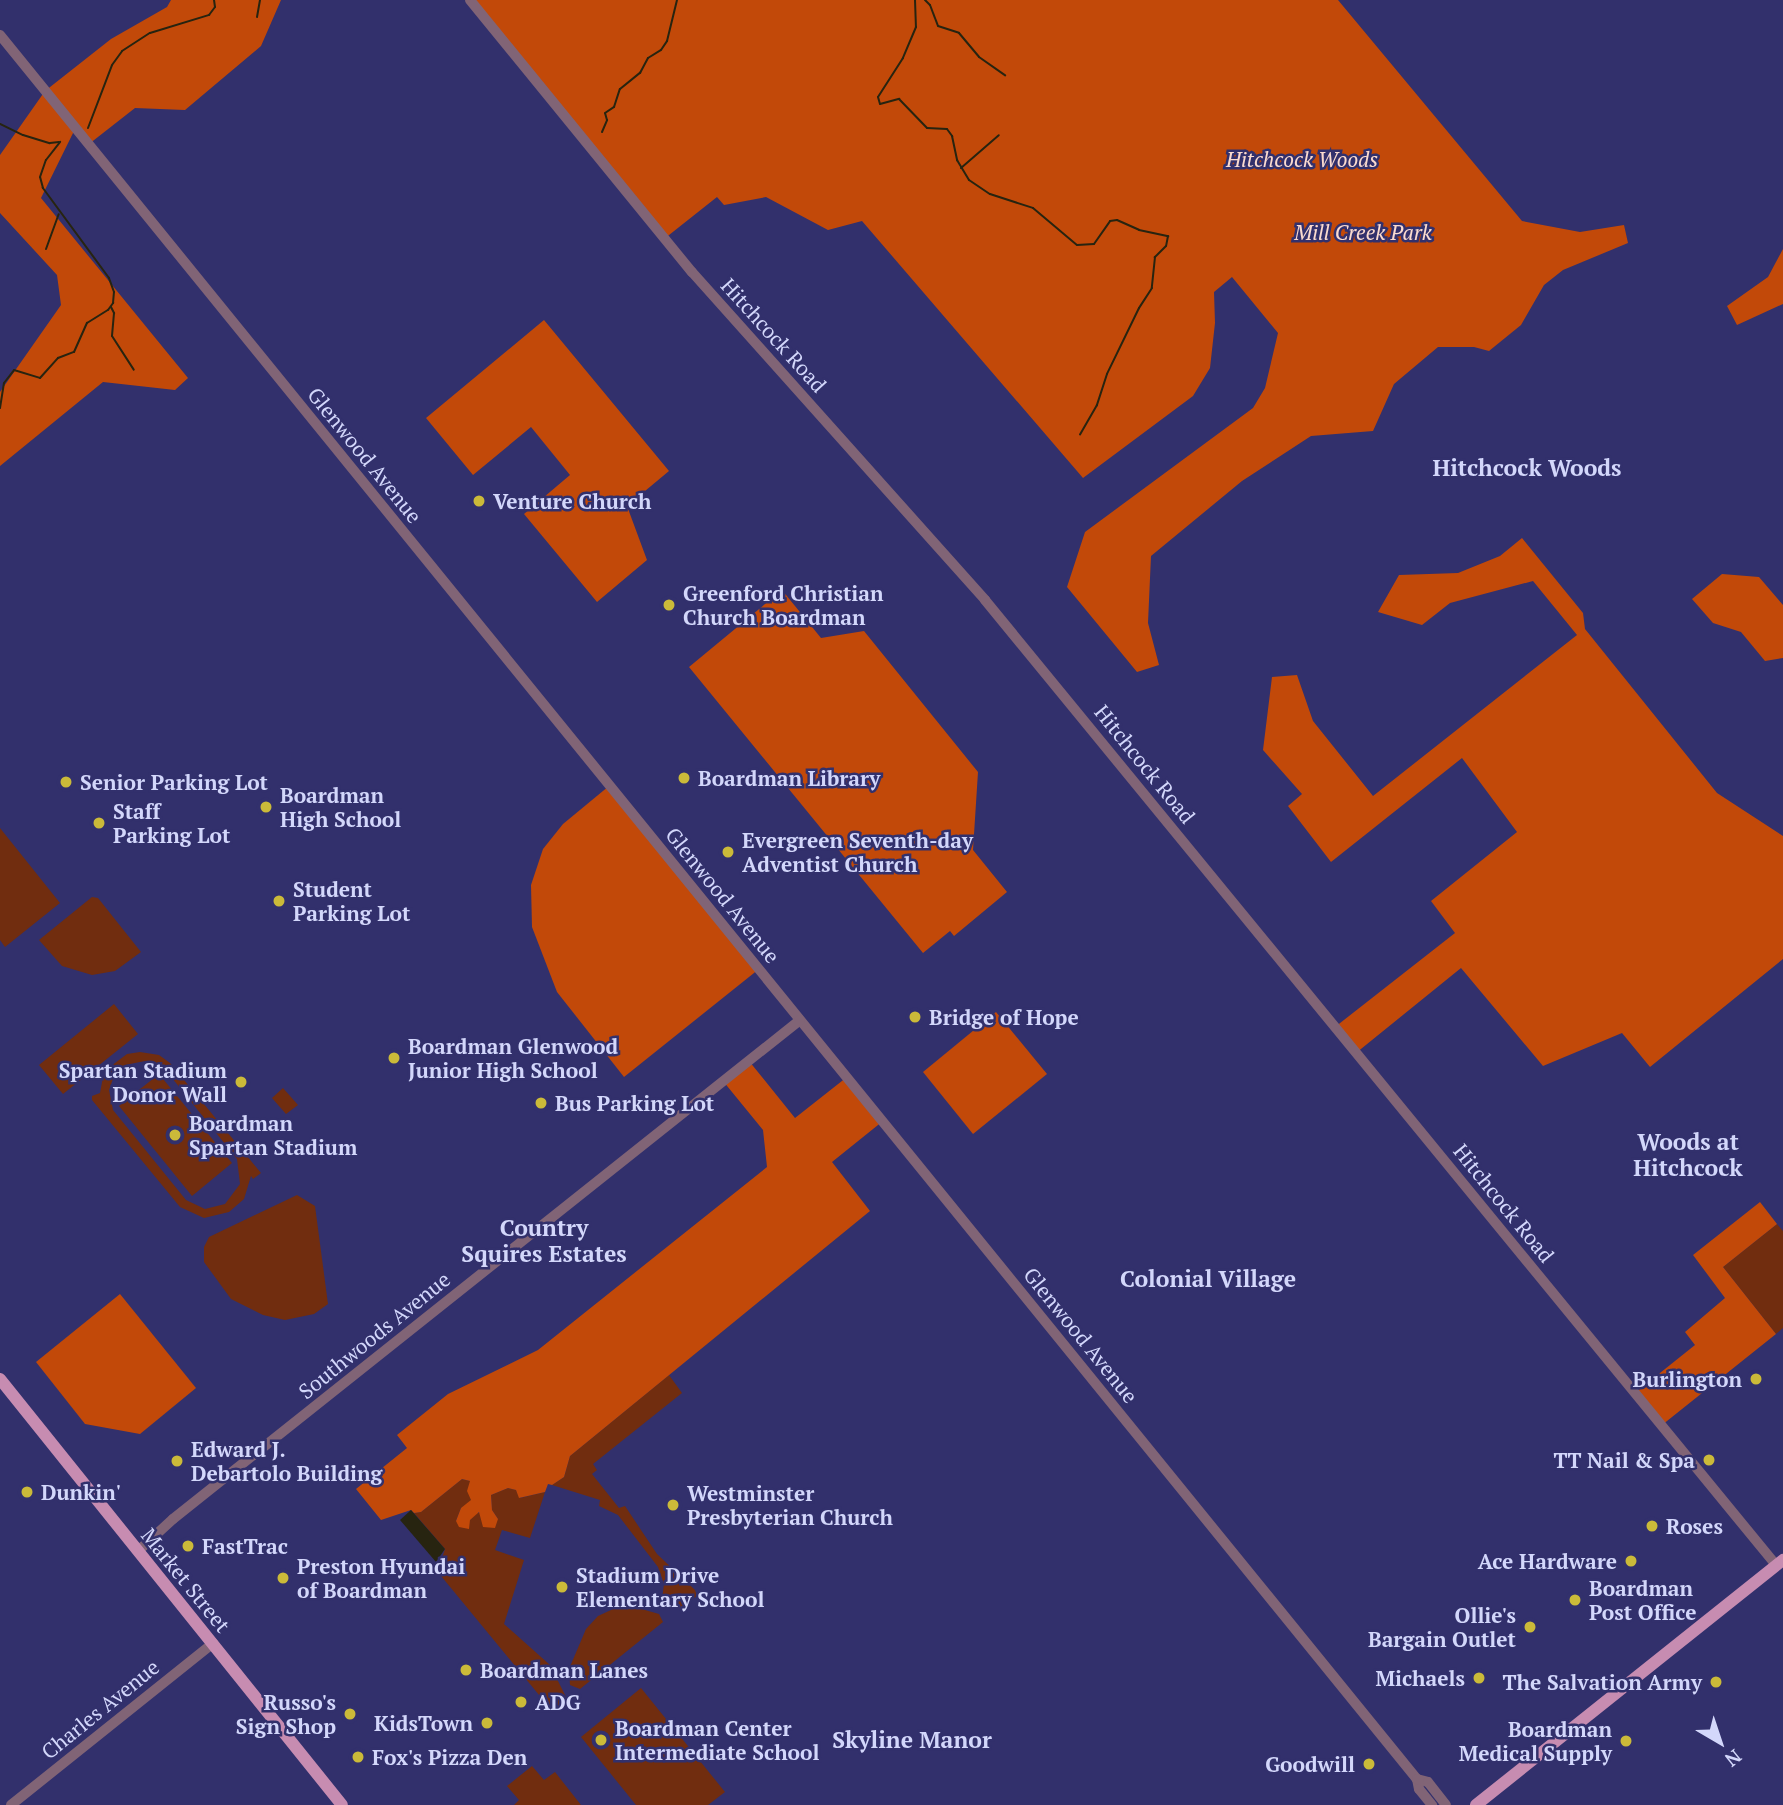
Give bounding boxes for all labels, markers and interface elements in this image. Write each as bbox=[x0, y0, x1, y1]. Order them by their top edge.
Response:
park label: Hitchcock Woods bbox=[1226, 146, 1378, 172]
park label: Mill Creek Park bbox=[1294, 219, 1432, 245]
street label: Hitchcock Road bbox=[716, 273, 832, 397]
street label: Glenwood Avenue bbox=[302, 382, 428, 528]
district label: Hitchcock Woods bbox=[1432, 454, 1622, 482]
place label: Venture Church bbox=[493, 488, 651, 514]
marker: Venture Church bbox=[471, 493, 487, 509]
place label: Greenford Christian Church Boardman bbox=[683, 580, 884, 630]
marker: Greenford Christian Church Boardman bbox=[661, 597, 677, 613]
street label: Hitchcock Road bbox=[1090, 700, 1200, 828]
place label: Boardman Library bbox=[698, 765, 880, 791]
place label: Senior Parking Lot bbox=[80, 769, 268, 795]
marker: Boardman Library bbox=[676, 770, 692, 786]
marker: Senior Parking Lot bbox=[58, 774, 74, 790]
place label: Boardman High School bbox=[280, 782, 401, 832]
place label: Staff Parking Lot bbox=[113, 798, 230, 848]
marker: Boardman High School bbox=[258, 799, 274, 815]
marker: Staff Parking Lot bbox=[91, 815, 107, 831]
street label: Glenwood Avenue bbox=[660, 822, 786, 968]
place label: Evergreen Seventh-day Adventist Church bbox=[742, 827, 973, 877]
marker: Evergreen Seventh-day Adventist Church bbox=[720, 844, 736, 860]
place label: Student Parking Lot bbox=[293, 876, 410, 926]
marker: Student Parking Lot bbox=[271, 893, 287, 909]
place label: Bridge of Hope bbox=[929, 1004, 1079, 1030]
marker: Bridge of Hope bbox=[907, 1009, 923, 1025]
place label: Boardman Glenwood Junior High School bbox=[408, 1033, 618, 1083]
marker: Boardman Glenwood Junior High School bbox=[386, 1050, 402, 1066]
place label: Spartan Stadium Donor Wall bbox=[59, 1057, 227, 1107]
marker: Spartan Stadium Donor Wall bbox=[233, 1074, 249, 1090]
place label: Bus Parking Lot bbox=[555, 1090, 714, 1116]
marker: Bus Parking Lot bbox=[533, 1095, 549, 1111]
place label: Boardman Spartan Stadium bbox=[189, 1110, 357, 1160]
marker: Boardman Spartan Stadium bbox=[167, 1127, 183, 1143]
district label: Woods at Hitchcock bbox=[1633, 1128, 1743, 1182]
street label: Hitchcock Road bbox=[1449, 1139, 1559, 1267]
district label: Country Squires Estates bbox=[461, 1214, 627, 1268]
street label: Glenwood Avenue bbox=[1018, 1262, 1144, 1408]
district label: Colonial Village bbox=[1120, 1265, 1296, 1293]
street label: Southwoods Avenue bbox=[293, 1266, 455, 1404]
place label: Burlington bbox=[1633, 1366, 1742, 1392]
marker: Burlington bbox=[1748, 1371, 1764, 1387]
place label: Edward J. Debartolo Building bbox=[191, 1436, 382, 1486]
place label: TT Nail & Spa bbox=[1553, 1447, 1695, 1473]
marker: TT Nail & Spa bbox=[1701, 1452, 1717, 1468]
marker: Edward J. Debartolo Building bbox=[169, 1453, 185, 1469]
place label: Dunkin' bbox=[41, 1479, 121, 1505]
place label: Westminster Presbyterian Church bbox=[687, 1480, 893, 1530]
marker: Dunkin' bbox=[19, 1484, 35, 1500]
marker: Westminster Presbyterian Church bbox=[665, 1497, 681, 1513]
place label: Roses bbox=[1666, 1513, 1723, 1539]
marker: Roses bbox=[1644, 1518, 1660, 1534]
street label: Market Street bbox=[136, 1523, 236, 1637]
place label: FastTrac bbox=[202, 1533, 288, 1559]
marker: FastTrac bbox=[180, 1538, 196, 1554]
place label: Ace Hardware bbox=[1478, 1548, 1617, 1574]
place label: Preston Hyundai of Boardman bbox=[297, 1553, 465, 1603]
marker: Ace Hardware bbox=[1623, 1553, 1639, 1569]
place label: Stadium Drive Elementary School bbox=[576, 1562, 764, 1612]
marker: Preston Hyundai of Boardman bbox=[275, 1570, 291, 1586]
place label: Boardman Post Office bbox=[1589, 1575, 1696, 1625]
marker: Stadium Drive Elementary School bbox=[554, 1579, 570, 1595]
marker: Boardman Post Office bbox=[1567, 1592, 1583, 1608]
place label: Ollie's Bargain Outlet bbox=[1368, 1602, 1516, 1652]
marker: Ollie's Bargain Outlet bbox=[1522, 1619, 1538, 1635]
street label: Charles Avenue bbox=[36, 1654, 164, 1764]
place label: Boardman Lanes bbox=[480, 1657, 648, 1683]
marker: Boardman Lanes bbox=[458, 1662, 474, 1678]
place label: Michaels bbox=[1375, 1665, 1465, 1691]
place label: The Salvation Army bbox=[1502, 1669, 1702, 1695]
marker: Michaels bbox=[1471, 1670, 1487, 1686]
marker: The Salvation Army bbox=[1708, 1674, 1724, 1690]
place label: Russo's Sign Shop bbox=[236, 1689, 336, 1739]
place label: ADG bbox=[535, 1689, 581, 1715]
marker: ADG bbox=[513, 1694, 529, 1710]
marker: Russo's Sign Shop bbox=[342, 1706, 358, 1722]
north arrow bbox=[1685, 1707, 1755, 1777]
place label: KidsTown bbox=[374, 1710, 473, 1736]
marker: KidsTown bbox=[479, 1715, 495, 1731]
place label: Boardman Center Intermediate School bbox=[615, 1715, 820, 1765]
place label: Boardman Medical Supply bbox=[1459, 1716, 1612, 1766]
district label: Skyline Manor bbox=[832, 1726, 992, 1754]
marker: Boardman Center Intermediate School bbox=[593, 1732, 609, 1748]
marker: Boardman Medical Supply bbox=[1618, 1733, 1634, 1749]
place label: Fox's Pizza Den bbox=[372, 1744, 527, 1770]
text: N bbox=[1720, 1744, 1747, 1773]
marker: Fox's Pizza Den bbox=[350, 1749, 366, 1765]
place label: Goodwill bbox=[1265, 1751, 1355, 1777]
marker: Goodwill bbox=[1361, 1756, 1377, 1772]

